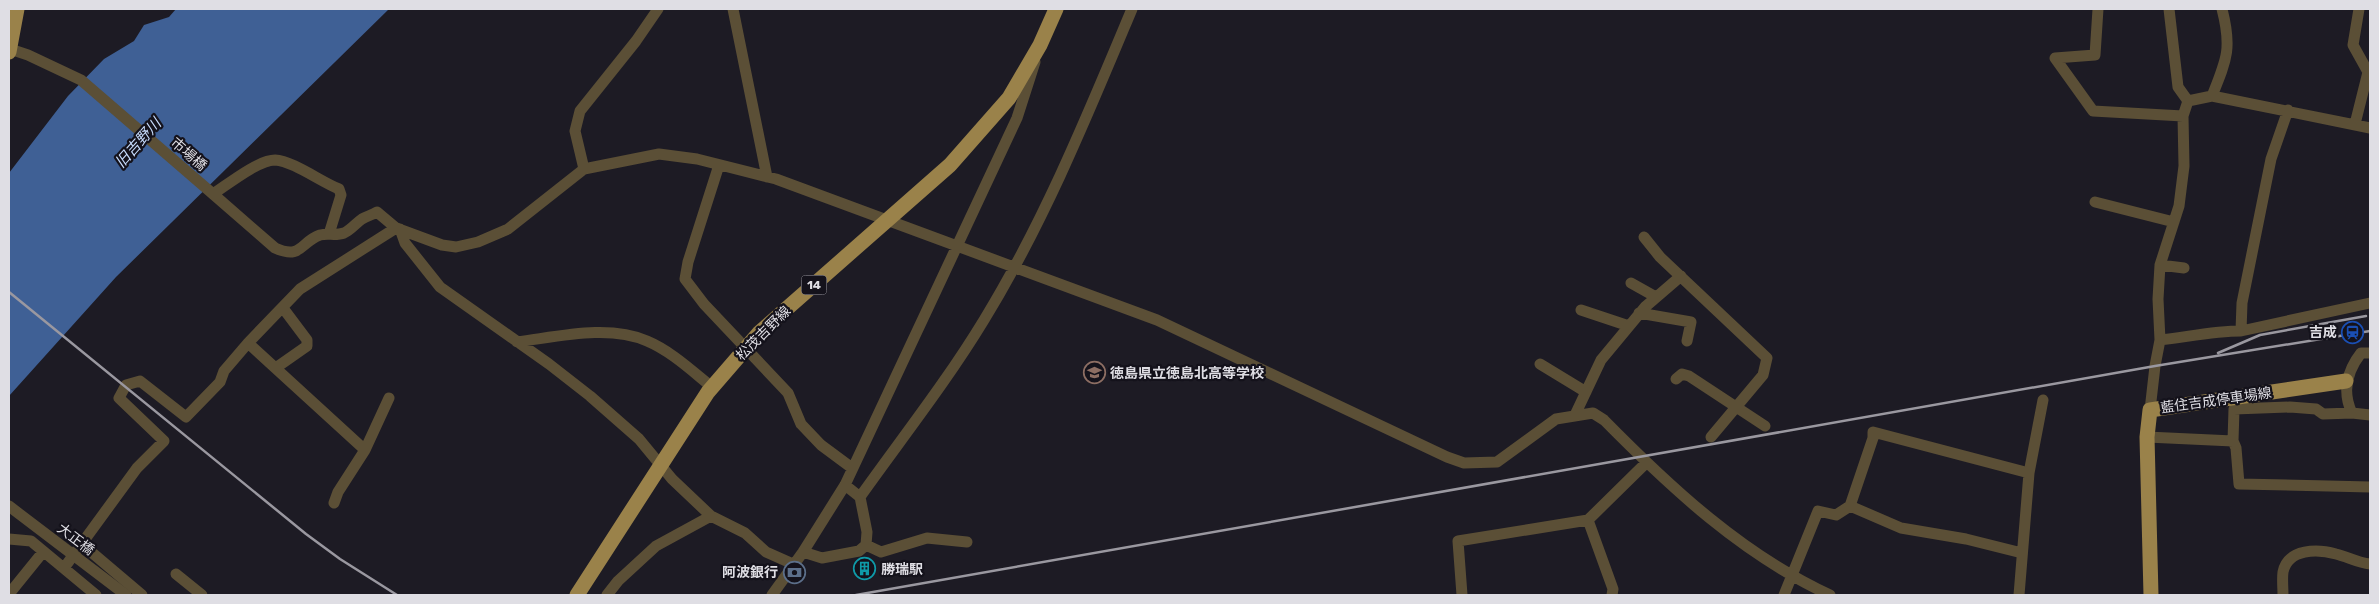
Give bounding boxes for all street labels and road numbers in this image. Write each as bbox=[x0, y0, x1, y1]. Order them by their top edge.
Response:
street label: 市場橋 bbox=[167, 134, 210, 175]
road number: 14 bbox=[802, 276, 826, 294]
street label: 松茂吉野線 bbox=[733, 303, 794, 364]
street label: 藍住吉成停車場線 bbox=[2159, 384, 2273, 417]
street label: 大正橋 bbox=[54, 520, 98, 559]

